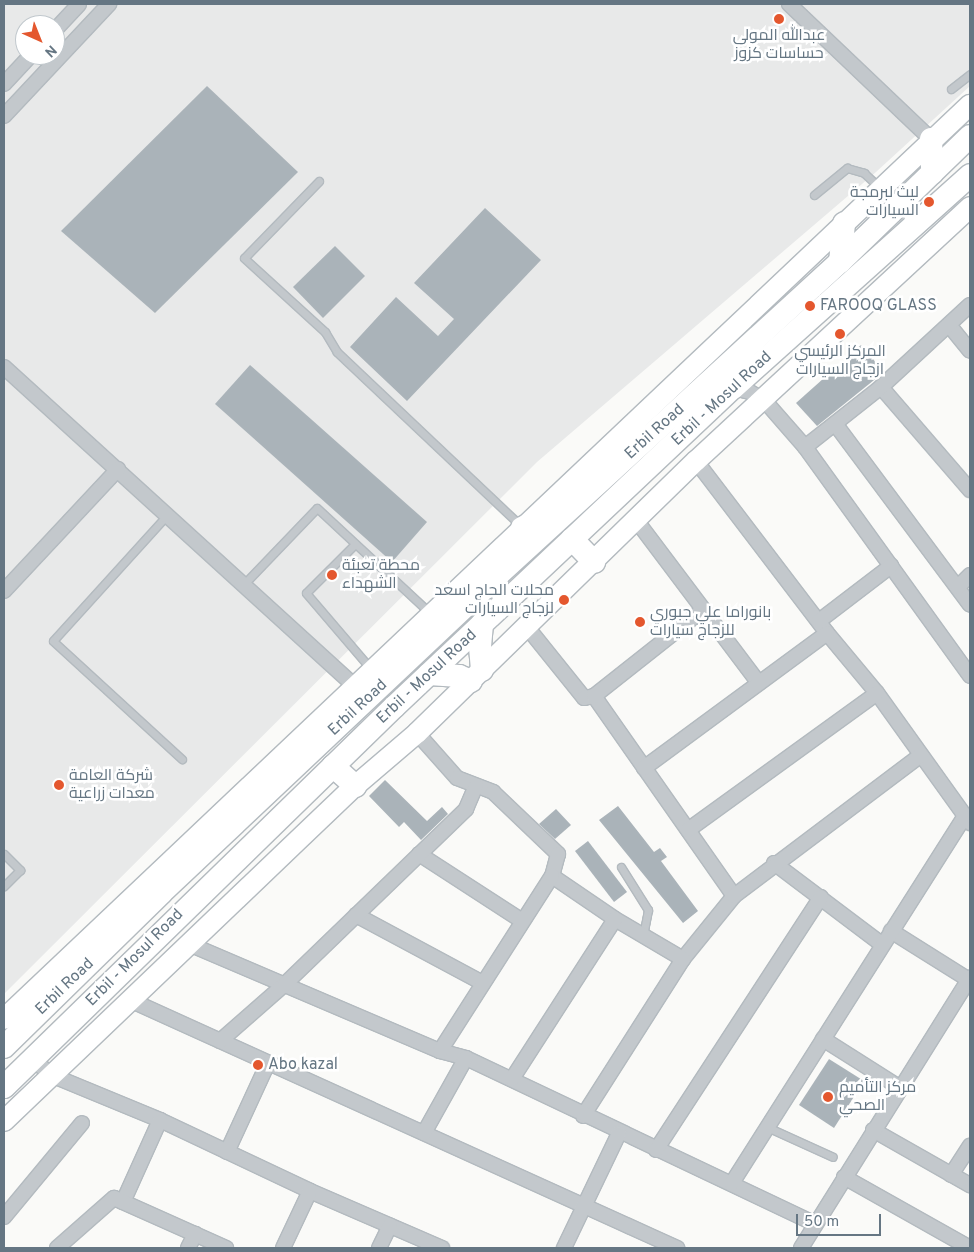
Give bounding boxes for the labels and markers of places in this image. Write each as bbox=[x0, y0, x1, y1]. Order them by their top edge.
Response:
marker: عبدالله المولى حساسات كزوز bbox=[773, 13, 785, 25]
place label: عبدالله المولى حساسات كزوز bbox=[733, 26, 825, 64]
place label: ليث لبرمجة السيارات bbox=[850, 183, 919, 221]
marker: ليث لبرمجة السيارات bbox=[923, 196, 935, 208]
place label: FAROOQ GLASS bbox=[820, 296, 937, 316]
marker: FAROOQ GLASS bbox=[804, 300, 816, 312]
marker: المركز الرئيسي ازجاج السيارات bbox=[834, 328, 846, 340]
place label: المركز الرئيسي ازجاج السيارات bbox=[794, 342, 886, 380]
place label: محطة تعبئة الشهداء bbox=[342, 556, 420, 594]
marker: محطة تعبئة الشهداء bbox=[326, 569, 338, 581]
place label: محلات الحاج اسعد لزجاج السيارات bbox=[435, 581, 554, 619]
marker: محلات الحاج اسعد لزجاج السيارات bbox=[558, 594, 570, 606]
place label: بانوراما علي جبوري للزجاج سيارات bbox=[650, 603, 771, 641]
marker: بانوراما علي جبوري للزجاج سيارات bbox=[634, 616, 646, 628]
place label: شركة العامة معدات زراعية bbox=[69, 766, 155, 804]
marker: شركة العامة معدات زراعية bbox=[53, 779, 65, 791]
place label: Abo kazal bbox=[268, 1055, 338, 1075]
marker: Abo kazal bbox=[252, 1059, 264, 1071]
place label: مركز التأميم الصحي bbox=[839, 1078, 916, 1116]
marker: مركز التأميم الصحي bbox=[821, 1090, 835, 1104]

